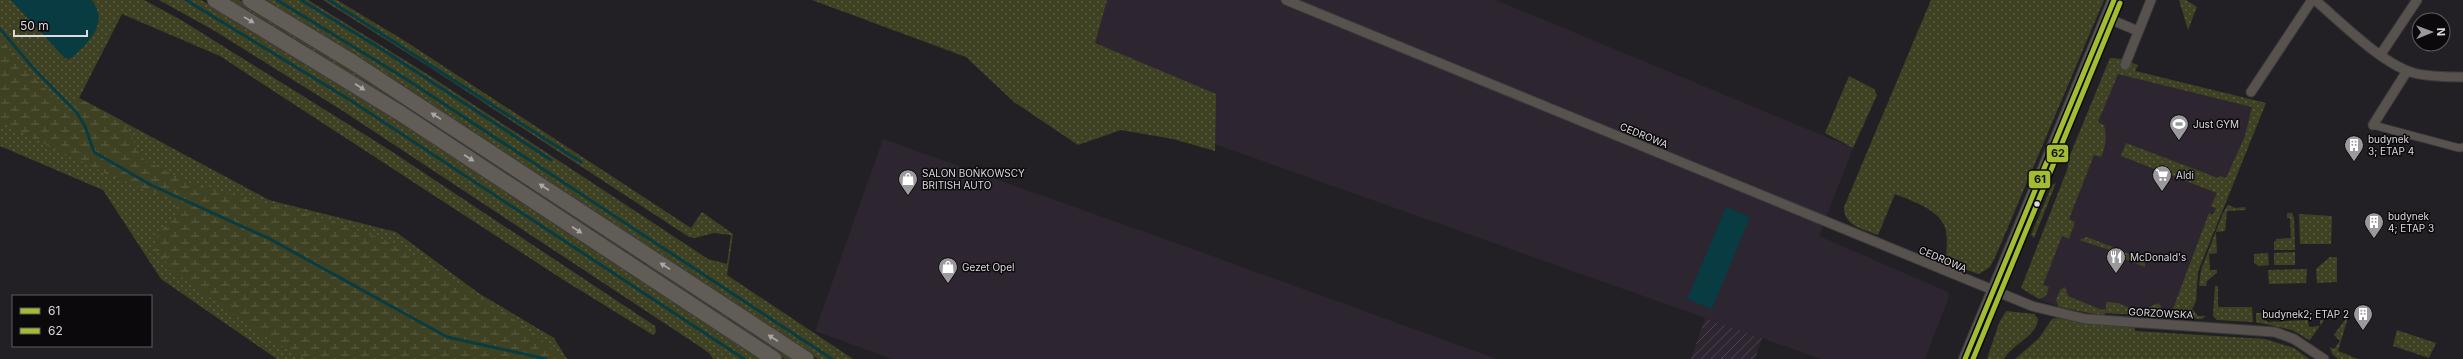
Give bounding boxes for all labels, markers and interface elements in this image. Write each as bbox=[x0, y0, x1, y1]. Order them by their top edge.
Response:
scale bar bbox=[14, 12, 87, 38]
north arrow bbox=[2411, 12, 2451, 52]
one-way arrow bbox=[243, 16, 255, 23]
text: 50 m bbox=[20, 18, 49, 33]
text: N bbox=[2434, 28, 2448, 36]
one-way arrow bbox=[355, 83, 365, 91]
one-way arrow bbox=[430, 112, 442, 119]
sports icon: Just GYM bbox=[2168, 113, 2190, 141]
place label: Just GYM bbox=[2193, 118, 2239, 130]
street label: CEDROWA bbox=[1618, 120, 1670, 150]
place label: budynek 3; ETAP 4 bbox=[2368, 133, 2414, 157]
building icon: budynek 3; ETAP 4 bbox=[2343, 134, 2365, 162]
line badge: 62 bbox=[2046, 144, 2069, 163]
text: 62 bbox=[2051, 146, 2065, 160]
one-way arrow bbox=[464, 154, 474, 162]
supermarket icon: Aldi bbox=[2151, 164, 2173, 192]
place label: SALON BOŃKOWSCY BRITISH AUTO bbox=[922, 166, 1025, 191]
shop icon: SALON BOŃKOWSCY BRITISH AUTO bbox=[897, 168, 919, 196]
place label: Aldi bbox=[2176, 169, 2194, 181]
line badge: 61 bbox=[2028, 170, 2051, 189]
text: 61 bbox=[2034, 172, 2046, 186]
one-way arrow bbox=[539, 183, 550, 191]
unlabelled marker bbox=[2032, 199, 2042, 209]
place label: budynek 4; ETAP 3 bbox=[2388, 210, 2434, 234]
building icon: budynek 4; ETAP 3 bbox=[2363, 211, 2385, 239]
one-way arrow bbox=[572, 226, 583, 234]
street label: CEDROWA bbox=[1917, 244, 1969, 274]
restaurant icon: McDonald's bbox=[2105, 246, 2127, 274]
place label: McDonald's bbox=[2130, 251, 2186, 263]
shop icon: Gezet Opel bbox=[937, 256, 959, 284]
place label: Gezet Opel bbox=[962, 261, 1014, 273]
one-way arrow bbox=[660, 262, 670, 270]
legend bbox=[12, 295, 152, 347]
text: 61 bbox=[48, 303, 60, 318]
building icon: budynek2; ETAP 2 bbox=[2352, 303, 2374, 331]
street label: GORZOWSKA bbox=[2128, 305, 2194, 321]
place label: budynek2; ETAP 2 bbox=[2262, 308, 2349, 320]
text: 62 bbox=[48, 323, 63, 338]
one-way arrow bbox=[768, 334, 779, 341]

